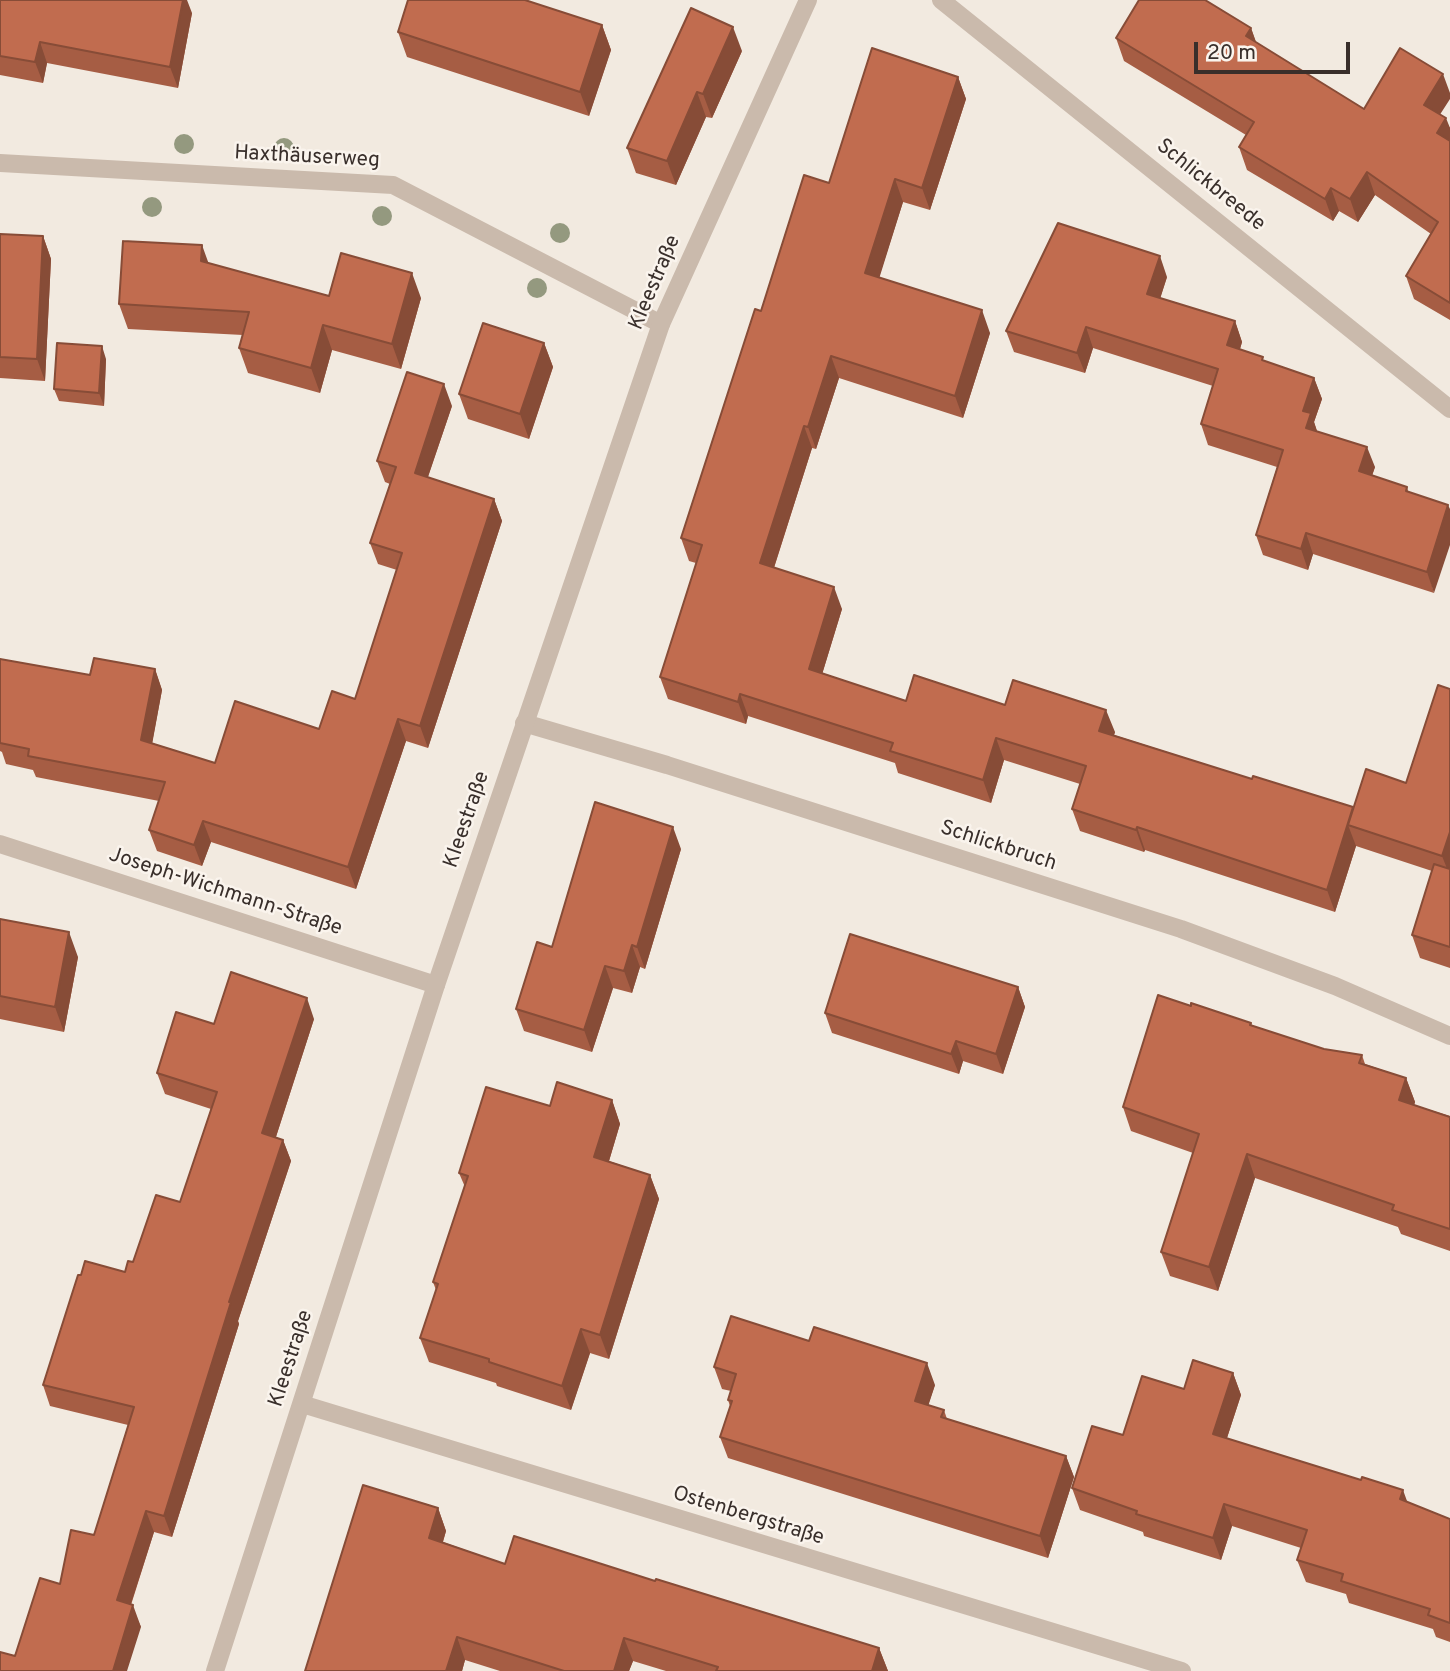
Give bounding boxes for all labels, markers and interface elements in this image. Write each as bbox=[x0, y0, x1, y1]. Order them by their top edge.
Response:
scale bar bbox=[1198, 28, 1354, 72]
text: 20 m bbox=[1207, 40, 1256, 67]
street label: Schlickbreede bbox=[1150, 134, 1270, 238]
street label: Haxthäuserweg bbox=[233, 142, 381, 174]
street label: Kleestraße bbox=[625, 232, 687, 334]
street label: Kleestraße bbox=[440, 768, 496, 872]
street label: Schlickbruch bbox=[937, 816, 1059, 878]
street label: Joseph-Wichmann-Straße bbox=[105, 843, 345, 943]
street label: Kleestraße bbox=[264, 1307, 320, 1411]
street label: Ostenbergstraße bbox=[669, 1482, 827, 1552]

